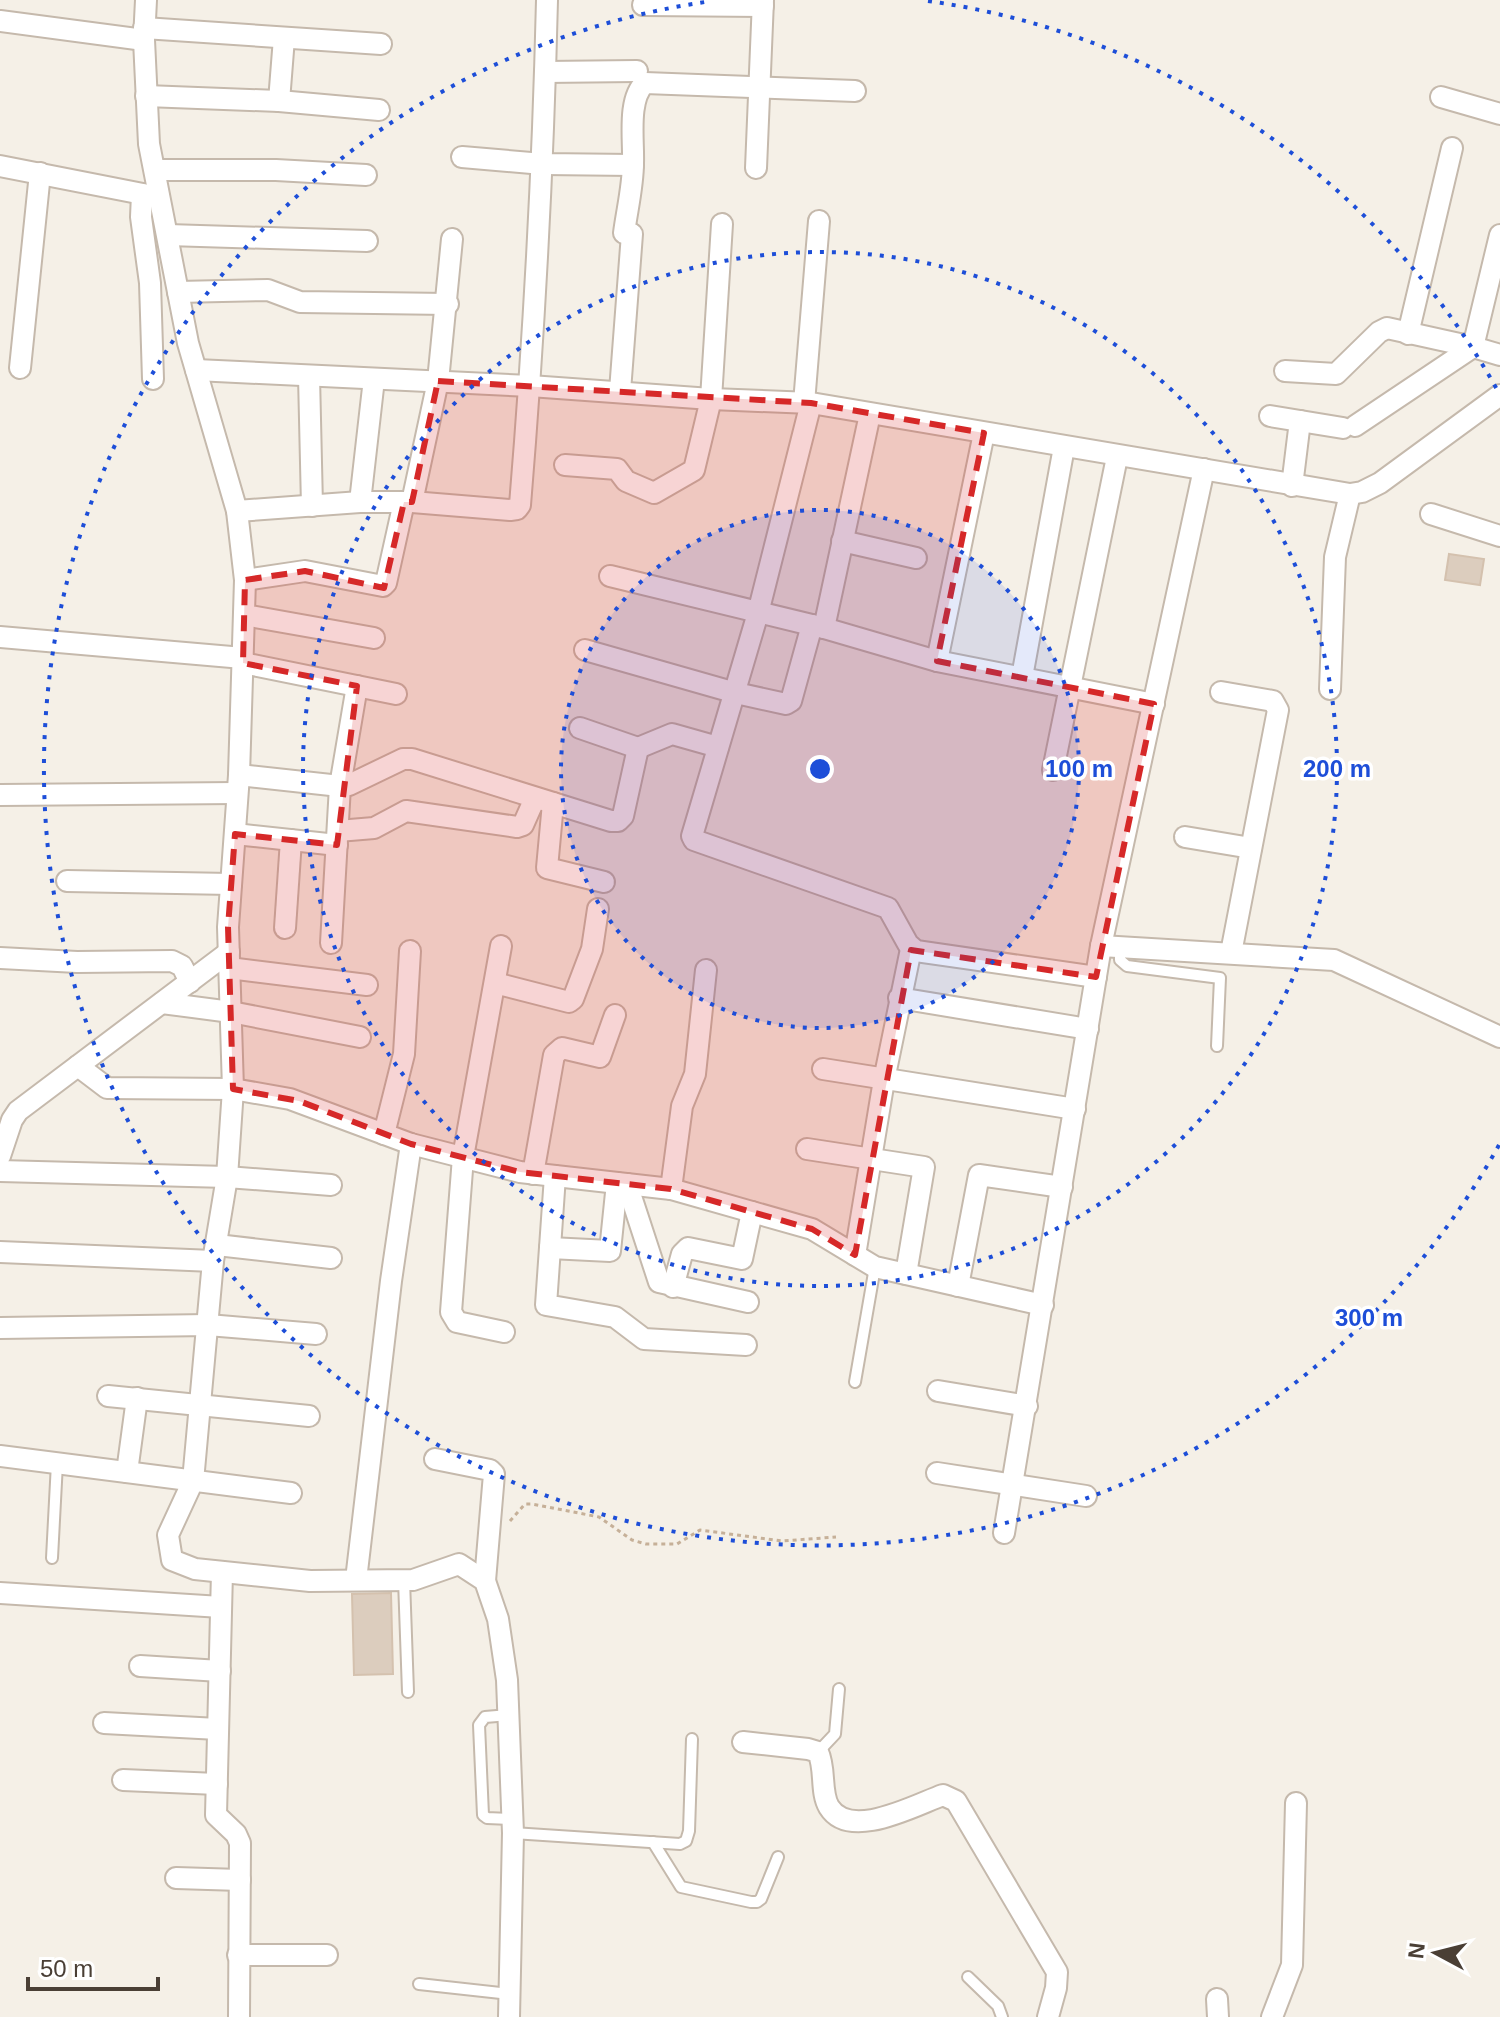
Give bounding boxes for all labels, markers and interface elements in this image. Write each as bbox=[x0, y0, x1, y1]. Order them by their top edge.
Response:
centre of rings bbox=[806, 755, 834, 783]
text: 100 m bbox=[1045, 755, 1113, 782]
text: 200 m bbox=[1303, 755, 1371, 782]
text: 300 m bbox=[1335, 1304, 1403, 1331]
north arrow bbox=[1396, 1913, 1476, 1993]
scale bar bbox=[28, 1941, 158, 1991]
text: N bbox=[1403, 1941, 1430, 1960]
text: 50 m bbox=[40, 1955, 93, 1982]

